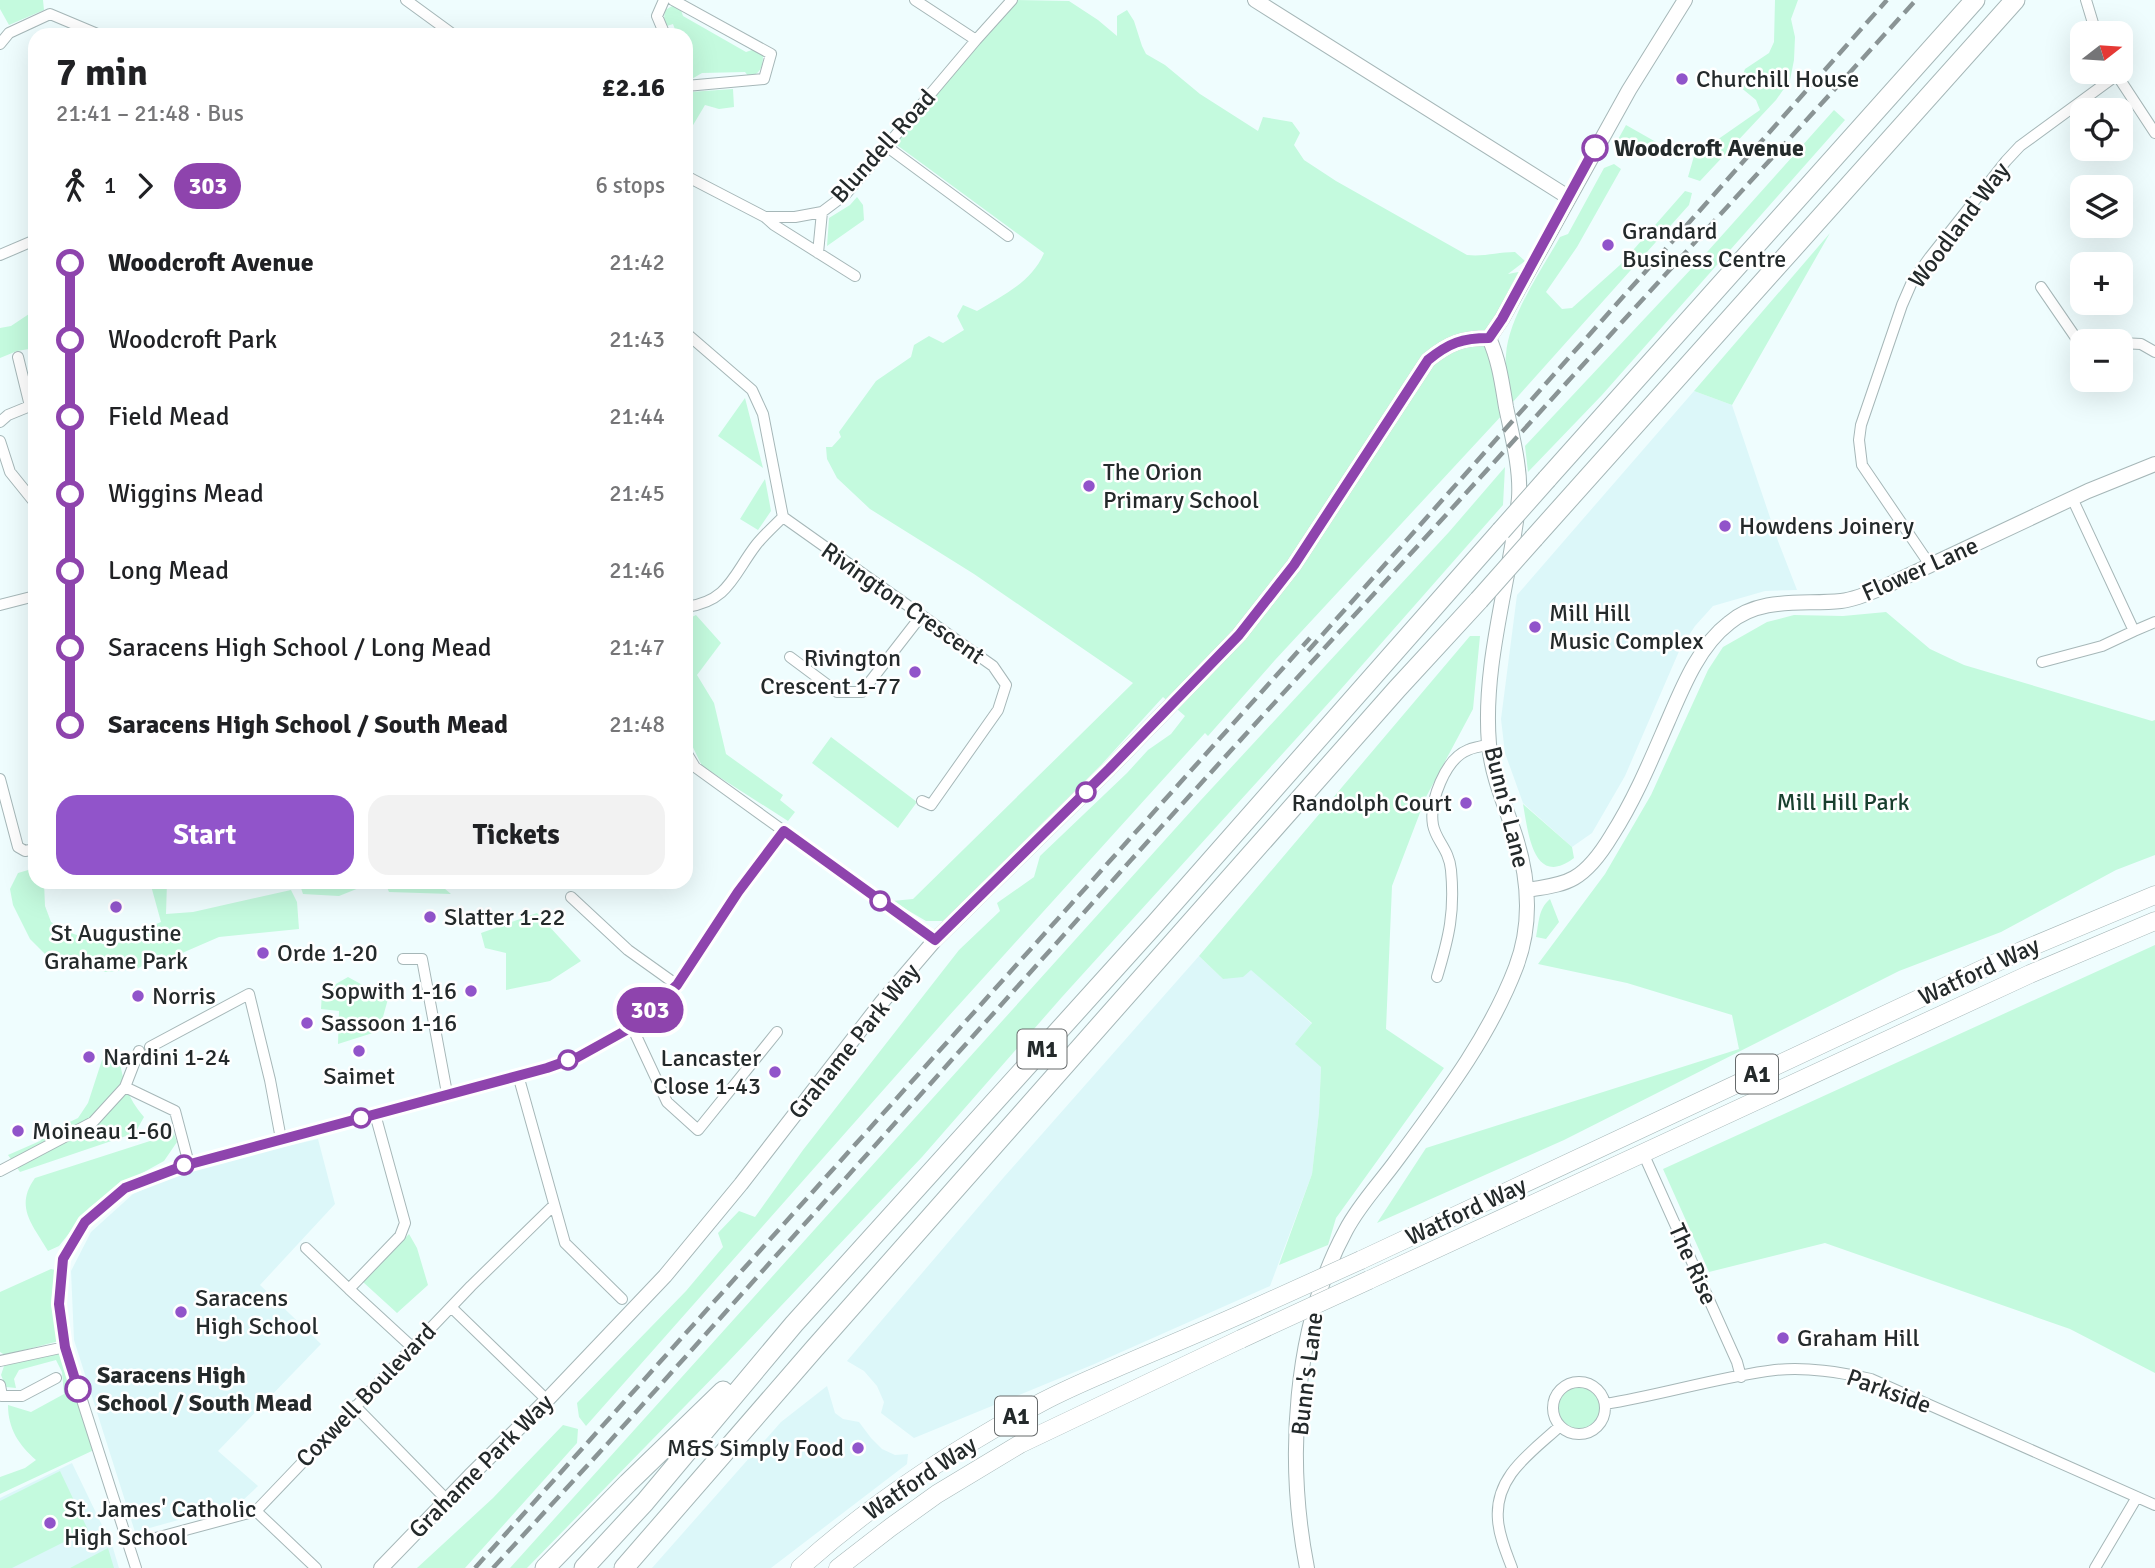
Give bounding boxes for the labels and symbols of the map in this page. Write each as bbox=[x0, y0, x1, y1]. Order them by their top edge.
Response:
north arrow bbox=[2070, 21, 2133, 84]
place label: Churchill House bbox=[1696, 64, 1859, 94]
marker: Churchill House bbox=[1674, 71, 1690, 87]
street label: Blundell Road bbox=[824, 83, 942, 209]
place label: Woodcroft Avenue bbox=[1614, 133, 1804, 163]
marker: Woodcroft Avenue bbox=[1582, 135, 1608, 161]
street label: Woodland Way bbox=[1902, 156, 2016, 294]
place label: Grandard Business Centre bbox=[1622, 216, 1786, 274]
marker: Grandard Business Centre bbox=[1600, 237, 1616, 253]
place label: The Orion Primary School bbox=[1103, 457, 1259, 515]
marker: The Orion Primary School bbox=[1081, 478, 1097, 494]
place label: Howdens Joinery bbox=[1739, 511, 1914, 541]
marker: Howdens Joinery bbox=[1717, 518, 1733, 534]
street label: Flower Lane bbox=[1857, 530, 1983, 608]
street label: Rivington Crescent bbox=[815, 535, 991, 671]
place label: Mill Hill Music Complex bbox=[1549, 598, 1704, 656]
marker: Mill Hill Music Complex bbox=[1527, 619, 1543, 635]
place label: Rivington Crescent 1-77 bbox=[760, 643, 901, 701]
marker: Rivington Crescent 1-77 bbox=[907, 664, 923, 680]
street label: Bunn's Lane bbox=[1477, 743, 1537, 871]
unlabelled marker bbox=[1076, 782, 1096, 802]
park label: Mill Hill Park bbox=[1777, 787, 1909, 817]
place label: Randolph Court bbox=[1292, 788, 1452, 818]
marker: Randolph Court bbox=[1458, 795, 1474, 811]
unlabelled marker bbox=[870, 891, 890, 911]
marker: St Augustine Grahame Park bbox=[108, 899, 124, 915]
place label: Slatter 1-22 bbox=[444, 902, 565, 932]
marker: Slatter 1-22 bbox=[422, 909, 438, 925]
place label: St Augustine Grahame Park bbox=[44, 918, 188, 976]
street label: Watford Way bbox=[1914, 930, 2044, 1012]
place label: Orde 1-20 bbox=[277, 938, 378, 968]
marker: Orde 1-20 bbox=[255, 945, 271, 961]
street label: Grahame Park Way bbox=[782, 957, 926, 1125]
place label: Sopwith 1-16 bbox=[321, 976, 457, 1006]
place label: Norris bbox=[152, 981, 216, 1011]
marker: Sopwith 1-16 bbox=[463, 983, 479, 999]
line badge: 303 bbox=[610, 987, 690, 1033]
marker: Norris bbox=[130, 988, 146, 1004]
place label: Sassoon 1-16 bbox=[321, 1008, 457, 1038]
marker: Sassoon 1-16 bbox=[299, 1015, 315, 1031]
road number: M1 bbox=[1018, 1030, 1066, 1068]
place label: Nardini 1-24 bbox=[103, 1042, 230, 1072]
marker: Saimet bbox=[351, 1043, 367, 1059]
place label: Lancaster Close 1-43 bbox=[653, 1043, 761, 1101]
marker: Nardini 1-24 bbox=[81, 1049, 97, 1065]
unlabelled marker bbox=[558, 1050, 578, 1070]
road number: A1 bbox=[1736, 1054, 1778, 1093]
place label: Saimet bbox=[323, 1061, 395, 1091]
marker: Lancaster Close 1-43 bbox=[767, 1064, 783, 1080]
unlabelled marker bbox=[351, 1108, 371, 1128]
place label: Moineau 1-60 bbox=[32, 1116, 172, 1146]
marker: Moineau 1-60 bbox=[10, 1123, 26, 1139]
unlabelled marker bbox=[174, 1155, 194, 1175]
street label: Watford Way bbox=[1401, 1170, 1531, 1252]
street label: The Rise bbox=[1662, 1219, 1724, 1309]
place label: Saracens High School bbox=[195, 1283, 318, 1341]
marker: Saracens High School bbox=[173, 1304, 189, 1320]
street label: Bunn's Lane bbox=[1285, 1311, 1329, 1437]
street label: Coxwell Boulevard bbox=[290, 1317, 442, 1473]
place label: Graham Hill bbox=[1797, 1323, 1919, 1353]
marker: Graham Hill bbox=[1775, 1330, 1791, 1346]
place label: Saracens High School / South Mead bbox=[97, 1360, 312, 1418]
street label: Parkside bbox=[1843, 1362, 1935, 1420]
marker: Saracens High School / South Mead bbox=[65, 1376, 91, 1402]
street label: Grahame Park Way bbox=[403, 1388, 559, 1544]
road number: A1 bbox=[995, 1396, 1037, 1436]
street label: Watford Way bbox=[858, 1429, 982, 1527]
place label: M&S Simply Food bbox=[667, 1433, 844, 1463]
marker: M&S Simply Food bbox=[850, 1440, 866, 1456]
place label: St. James' Catholic High School bbox=[64, 1494, 256, 1552]
marker: St. James' Catholic High School bbox=[42, 1515, 58, 1531]

